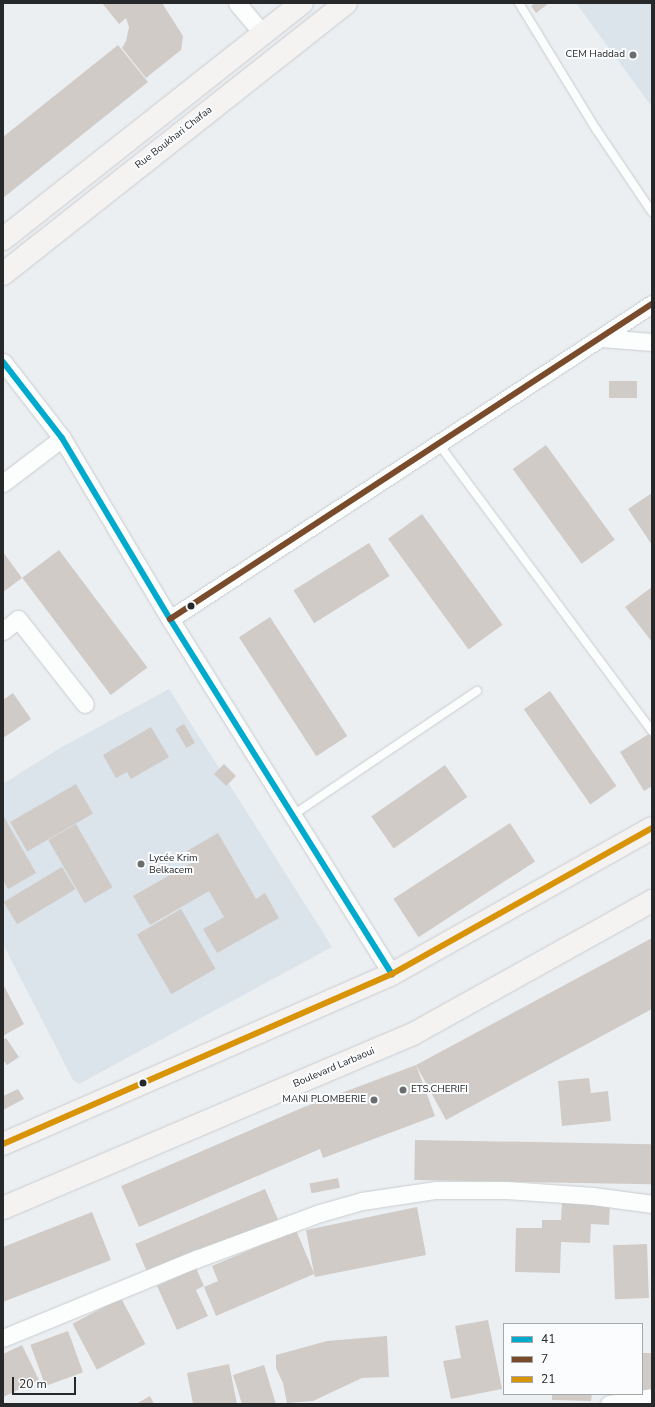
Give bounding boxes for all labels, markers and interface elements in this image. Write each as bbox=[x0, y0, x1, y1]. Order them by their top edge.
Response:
place label: CEM Haddad bbox=[566, 49, 625, 61]
marker: CEM Haddad bbox=[628, 50, 638, 60]
street label: Rue Boukhari Chafaa bbox=[133, 104, 215, 172]
unlabelled marker bbox=[186, 601, 196, 611]
place label: Lycée Krim Belkacem bbox=[149, 852, 198, 876]
marker: Lycée Krim Belkacem bbox=[136, 859, 146, 869]
street label: Boulevard Larbaoui bbox=[291, 1045, 377, 1091]
unlabelled marker bbox=[138, 1078, 148, 1088]
place label: ETS.CHERIFI bbox=[411, 1084, 468, 1096]
marker: ETS.CHERIFI bbox=[398, 1085, 408, 1095]
place label: MANI PLOMBERIE bbox=[282, 1094, 366, 1106]
marker: MANI PLOMBERIE bbox=[369, 1095, 379, 1105]
legend bbox=[503, 1323, 643, 1395]
text: 41 bbox=[541, 1331, 555, 1347]
text: 7 bbox=[541, 1351, 548, 1367]
scale bar bbox=[14, 1369, 78, 1395]
text: 21 bbox=[541, 1371, 555, 1387]
text: 20 m bbox=[19, 1376, 47, 1392]

